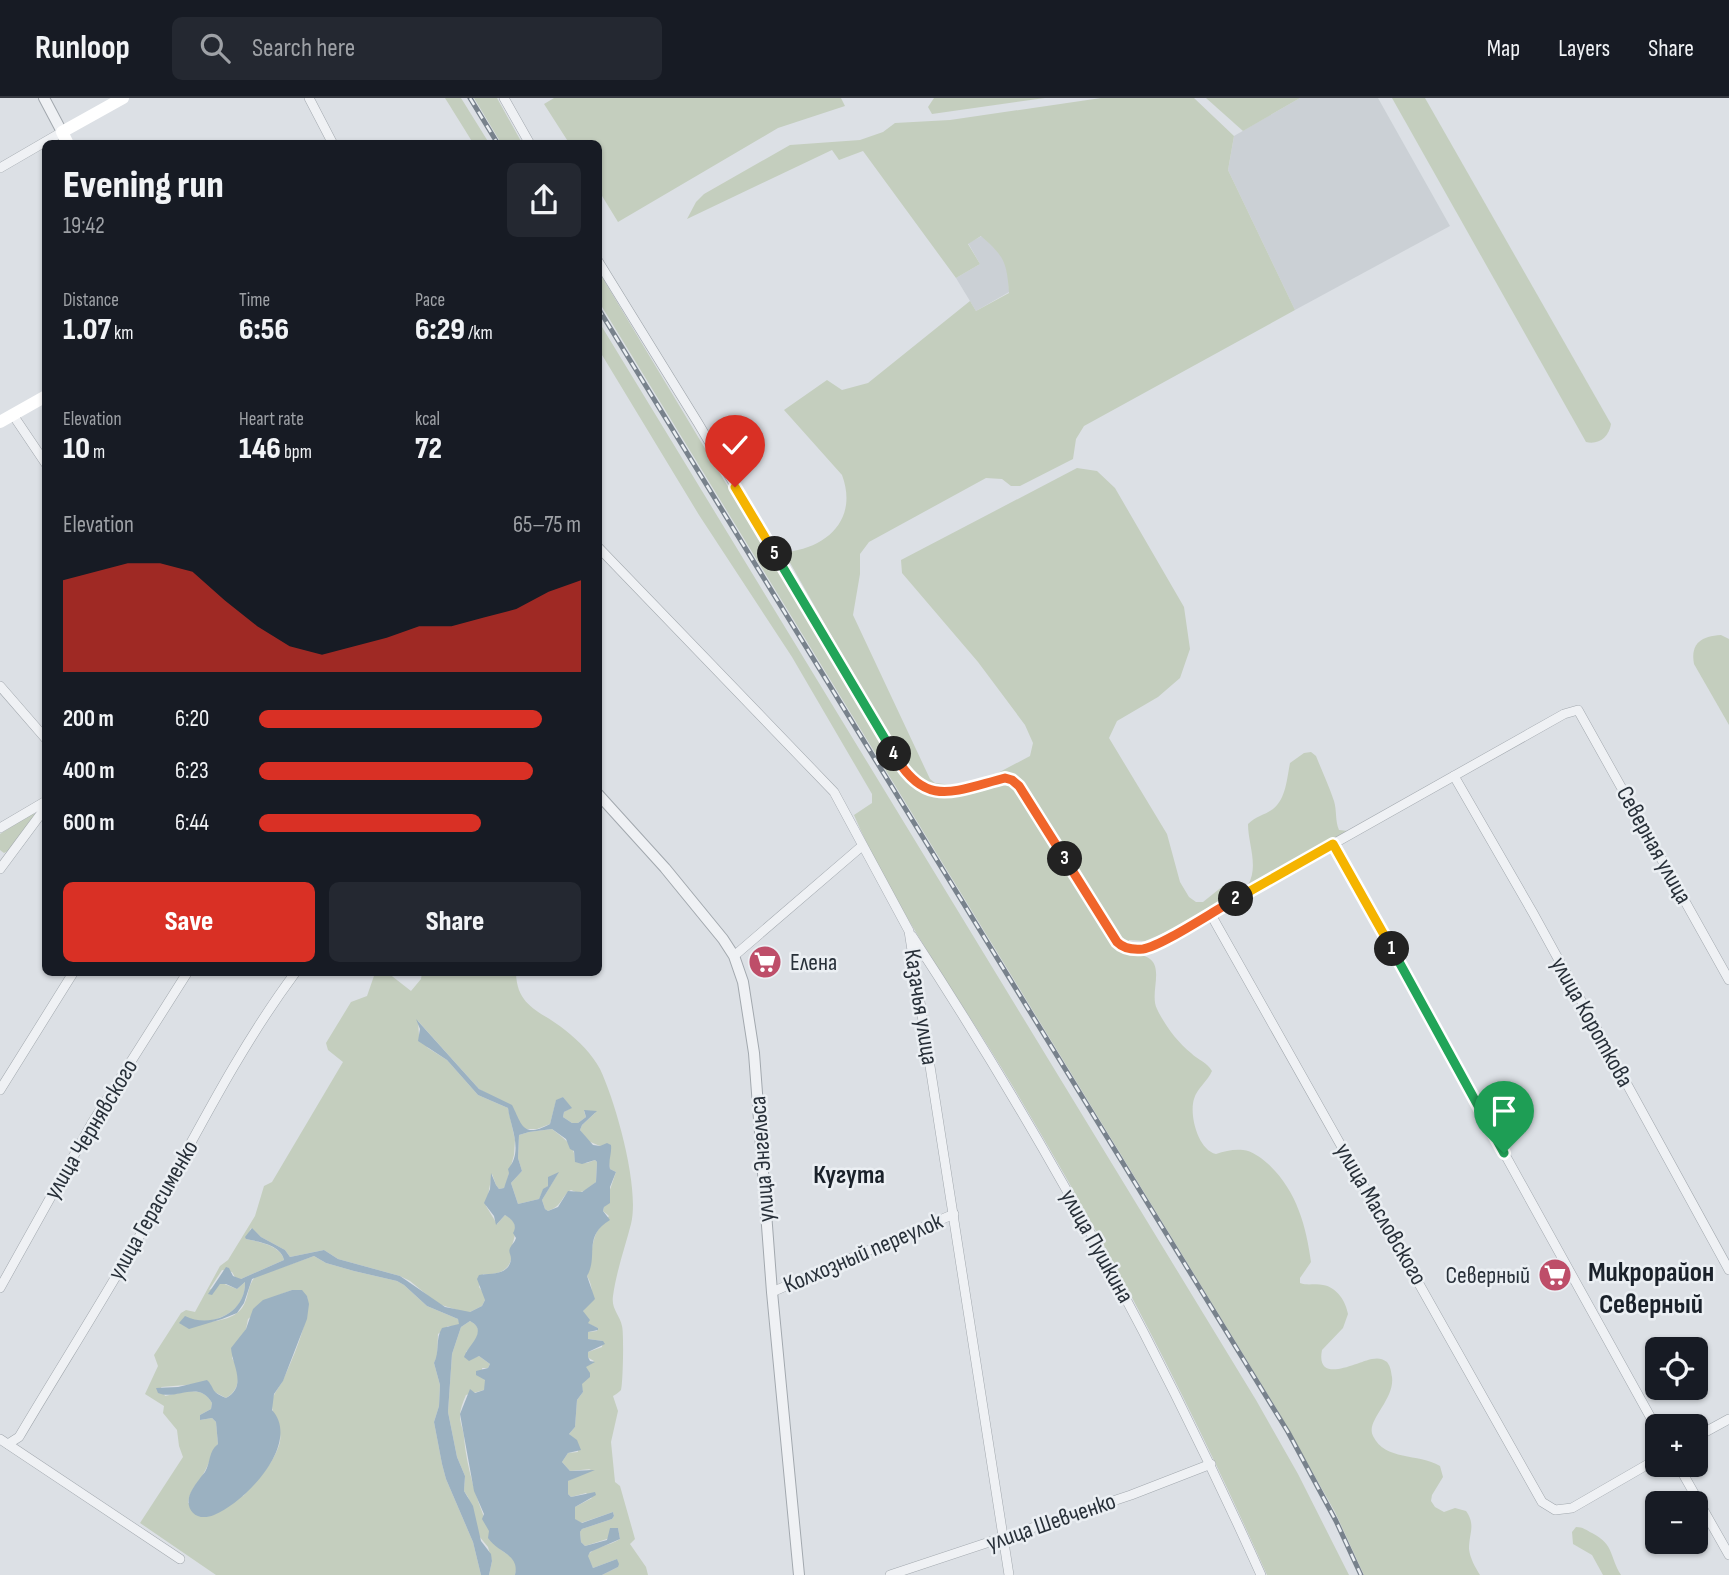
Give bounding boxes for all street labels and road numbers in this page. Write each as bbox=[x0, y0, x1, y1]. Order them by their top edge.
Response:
street label: Северная улица bbox=[1610, 781, 1698, 909]
street label: Казачья улица bbox=[898, 947, 944, 1067]
street label: улица Короткова bbox=[1544, 952, 1640, 1092]
street label: улица Чернявского bbox=[38, 1054, 144, 1204]
street label: улица Энгельса bbox=[743, 1095, 781, 1223]
street label: улица Герасименко bbox=[101, 1135, 205, 1285]
street label: улица Масловского bbox=[1329, 1138, 1433, 1290]
street label: улица Пушкина bbox=[1054, 1184, 1140, 1308]
street label: Колхозный переулок bbox=[779, 1206, 948, 1300]
street label: улица Шевченко bbox=[983, 1486, 1119, 1558]

